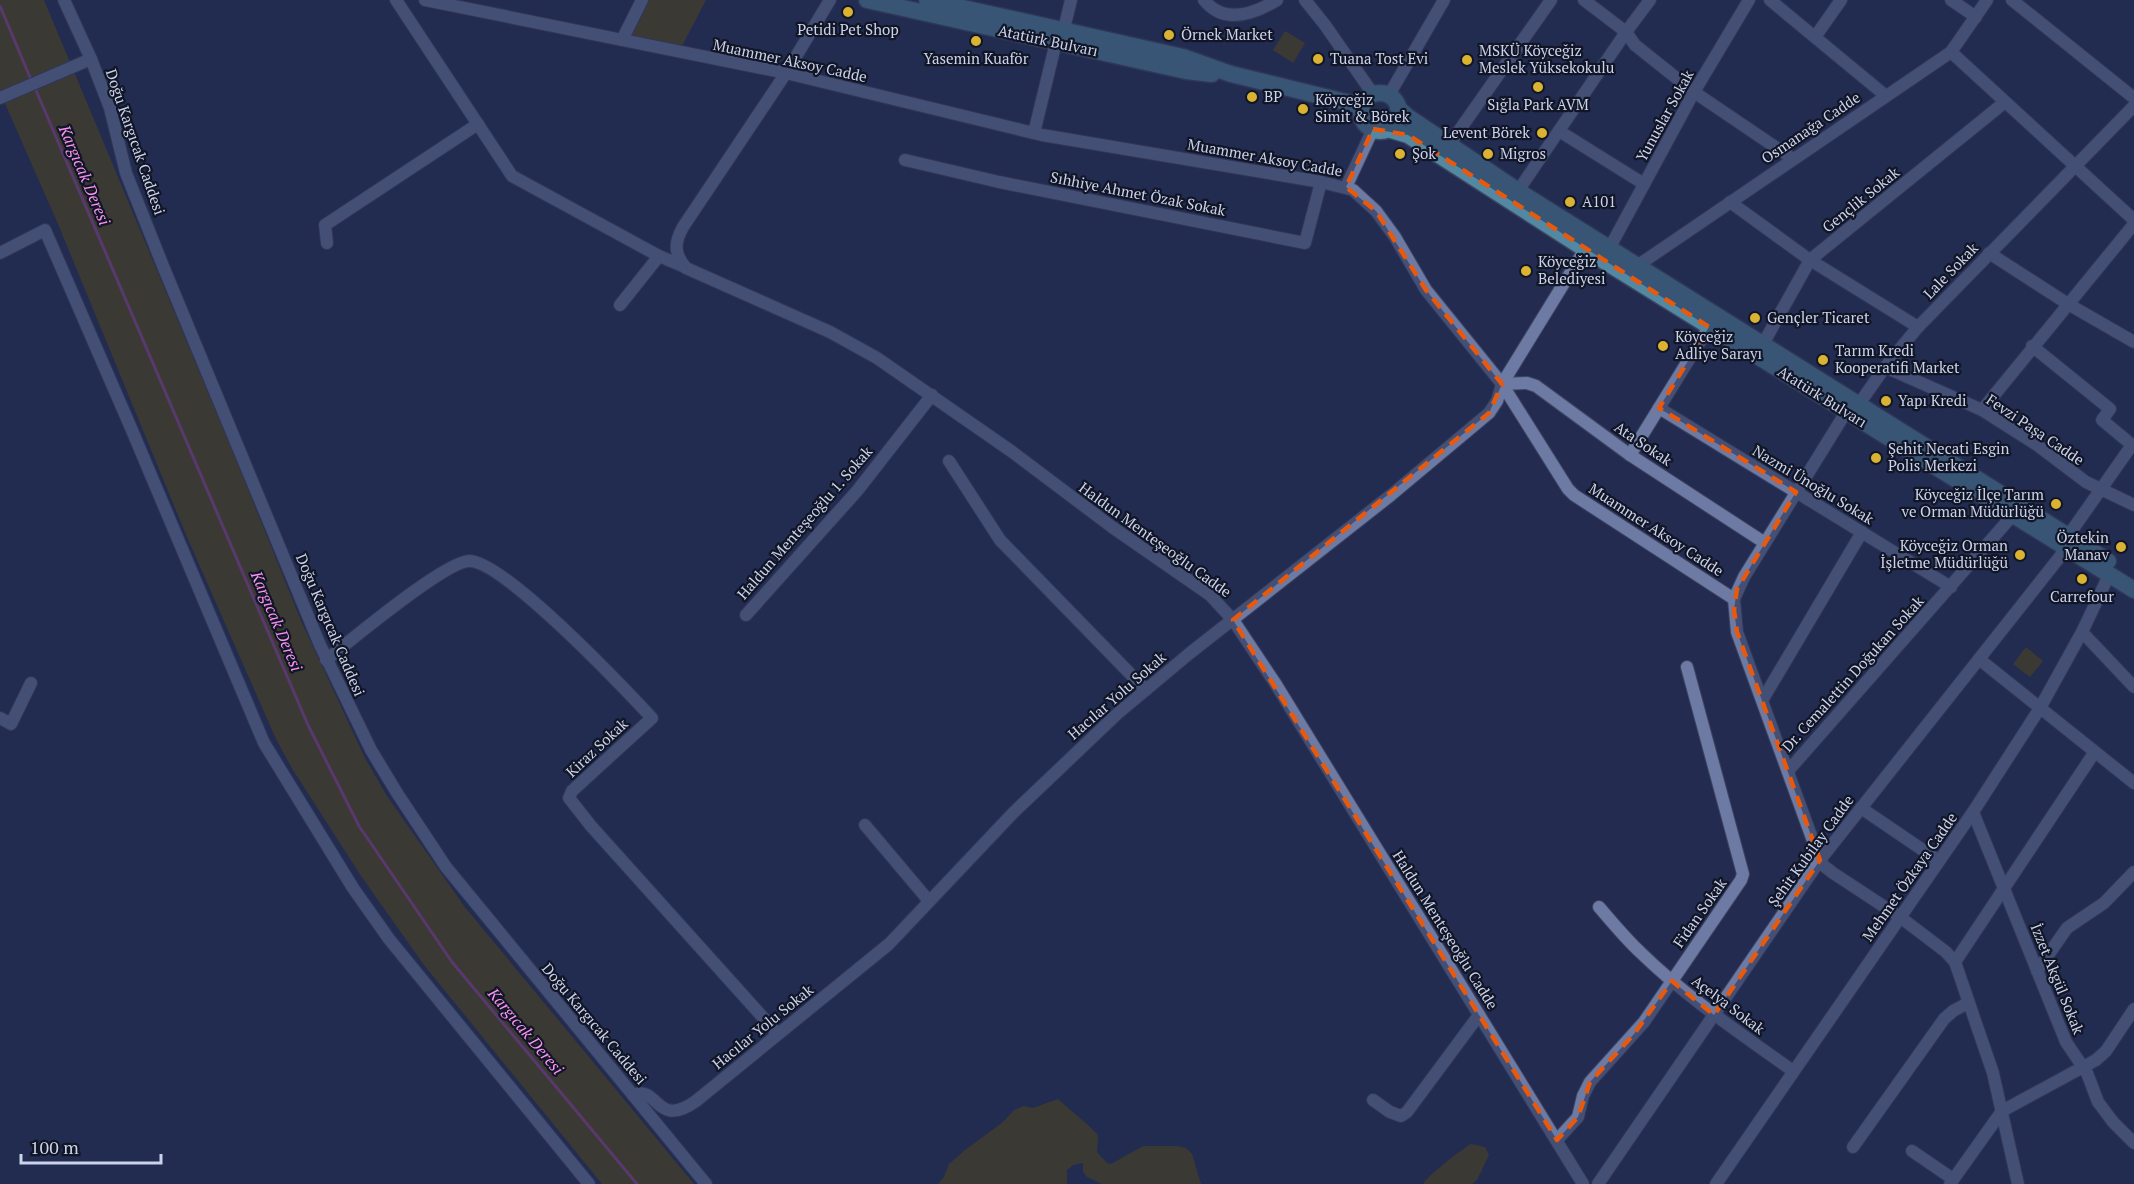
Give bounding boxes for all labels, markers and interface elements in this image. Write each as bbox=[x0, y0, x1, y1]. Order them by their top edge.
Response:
marker: Petidi Pet Shop bbox=[841, 5, 855, 19]
place label: Petidi Pet Shop bbox=[797, 19, 899, 39]
street label: Atatürk Bulvarı bbox=[996, 20, 1100, 60]
place label: Örnek Market bbox=[1181, 24, 1273, 44]
marker: Örnek Market bbox=[1162, 28, 1176, 42]
street label: Muammer Aksoy Cadde bbox=[711, 34, 869, 86]
marker: Yasemin Kuaför bbox=[969, 34, 983, 48]
place label: MSKÜ Köyceğiz Meslek Yüksekokulu bbox=[1479, 40, 1615, 77]
place label: Yasemin Kuaför bbox=[924, 48, 1029, 68]
place label: Tuana Tost Evi bbox=[1330, 48, 1428, 68]
marker: Tuana Tost Evi bbox=[1311, 52, 1325, 66]
marker: MSKÜ Köyceğiz Meslek Yüksekokulu bbox=[1460, 53, 1474, 67]
street label: Doğu Kargıcak Caddesi bbox=[102, 66, 170, 217]
street label: Yunuslar Sokak bbox=[1631, 66, 1698, 165]
marker: Sığla Park AVM bbox=[1531, 80, 1545, 94]
place label: BP bbox=[1264, 86, 1282, 106]
street label: Osmanağa Cadde bbox=[1757, 87, 1864, 168]
place label: Köyceğiz Simit & Börek bbox=[1315, 89, 1410, 126]
marker: BP bbox=[1245, 90, 1259, 104]
place label: Sığla Park AVM bbox=[1487, 94, 1589, 114]
marker: Köyceğiz Simit & Börek bbox=[1296, 102, 1310, 116]
water label: Kargıcak Deresi bbox=[54, 121, 116, 229]
place label: Levent Börek bbox=[1443, 122, 1530, 142]
marker: Levent Börek bbox=[1535, 126, 1549, 140]
street label: Muammer Aksoy Cadde bbox=[1186, 134, 1344, 180]
place label: Şok bbox=[1412, 143, 1436, 163]
place label: Migros bbox=[1500, 143, 1546, 163]
marker: Şok bbox=[1393, 147, 1407, 161]
marker: Migros bbox=[1481, 147, 1495, 161]
street label: Gençlik Sokak bbox=[1818, 162, 1903, 236]
street label: Sıhhiye Ahmet Özak Sokak bbox=[1049, 166, 1228, 220]
place label: A101 bbox=[1582, 191, 1616, 211]
marker: A101 bbox=[1563, 195, 1577, 209]
street label: Lale Sokak bbox=[1918, 238, 1982, 303]
place label: Köyceğiz Belediyesi bbox=[1538, 251, 1606, 288]
marker: Köyceğiz Belediyesi bbox=[1519, 264, 1533, 278]
place label: Gençler Ticaret bbox=[1767, 307, 1870, 327]
marker: Gençler Ticaret bbox=[1748, 311, 1762, 325]
place label: Köyceğiz Adliye Sarayı bbox=[1675, 326, 1762, 363]
marker: Köyceğiz Adliye Sarayı bbox=[1656, 339, 1670, 353]
place label: Tarım Kredi Kooperatifi Market bbox=[1835, 340, 1960, 377]
marker: Tarım Kredi Kooperatifi Market bbox=[1816, 353, 1830, 367]
street label: Atatürk Bulvarı bbox=[1774, 361, 1871, 432]
street label: Fevzi Paşa Cadde bbox=[1983, 389, 2088, 469]
place label: Yapı Kredi bbox=[1898, 390, 1967, 410]
marker: Yapı Kredi bbox=[1879, 394, 1893, 408]
street label: Ata Sokak bbox=[1611, 417, 1677, 470]
place label: Şehit Necati Esgin Polis Merkezi bbox=[1888, 438, 2010, 475]
street label: Nazmi Ünoğlu Sokak bbox=[1749, 440, 1878, 528]
street label: Haldun Menteşeoğlu 1. Sokak bbox=[732, 441, 877, 603]
marker: Şehit Necati Esgin Polis Merkezi bbox=[1869, 451, 1883, 465]
street label: Haldun Menteşeoğlu Cadde bbox=[1075, 477, 1236, 601]
street label: Muammer Aksoy Cadde bbox=[1585, 478, 1728, 580]
place label: Köyceğiz İlçe Tarım ve Orman Müdürlüğü bbox=[1901, 484, 2044, 521]
marker: Köyceğiz İlçe Tarım ve Orman Müdürlüğü bbox=[2049, 497, 2063, 511]
place label: Öztekin Manav bbox=[2057, 527, 2109, 564]
place label: Köyceğiz Orman İşletme Müdürlüğü bbox=[1880, 535, 2008, 572]
marker: Öztekin Manav bbox=[2114, 540, 2128, 554]
marker: Köyceğiz Orman İşletme Müdürlüğü bbox=[2013, 548, 2027, 562]
street label: Doğu Kargıcak Caddesi bbox=[292, 550, 370, 699]
water label: Kargıcak Deresi bbox=[246, 567, 308, 675]
marker: Carrefour bbox=[2075, 572, 2089, 586]
place label: Carrefour bbox=[2050, 586, 2114, 606]
street label: Dr. Cemalettin Doğukan Sokak bbox=[1777, 591, 1928, 756]
street label: Hacılar Yolu Sokak bbox=[1063, 647, 1170, 744]
street label: Kiraz Sokak bbox=[561, 713, 632, 781]
street label: Şehit Kubilay Cadde bbox=[1763, 790, 1858, 910]
street label: Mehmet Özkaya Cadde bbox=[1857, 808, 1961, 945]
street label: Haldun Menteşeoğlu Cadde bbox=[1389, 846, 1503, 1013]
street label: Fidan Sokak bbox=[1668, 874, 1731, 951]
street label: İzzet Akgül Sokak bbox=[2027, 920, 2089, 1037]
street label: Doğu Kargıcak Caddesi bbox=[538, 958, 652, 1088]
street label: Açelya Sokak bbox=[1688, 970, 1769, 1038]
street label: Hacılar Yolu Sokak bbox=[708, 979, 817, 1073]
water label: Kargıcak Deresi bbox=[483, 982, 569, 1079]
scale bar bbox=[21, 1127, 160, 1165]
text: 100 m bbox=[30, 1135, 79, 1159]

